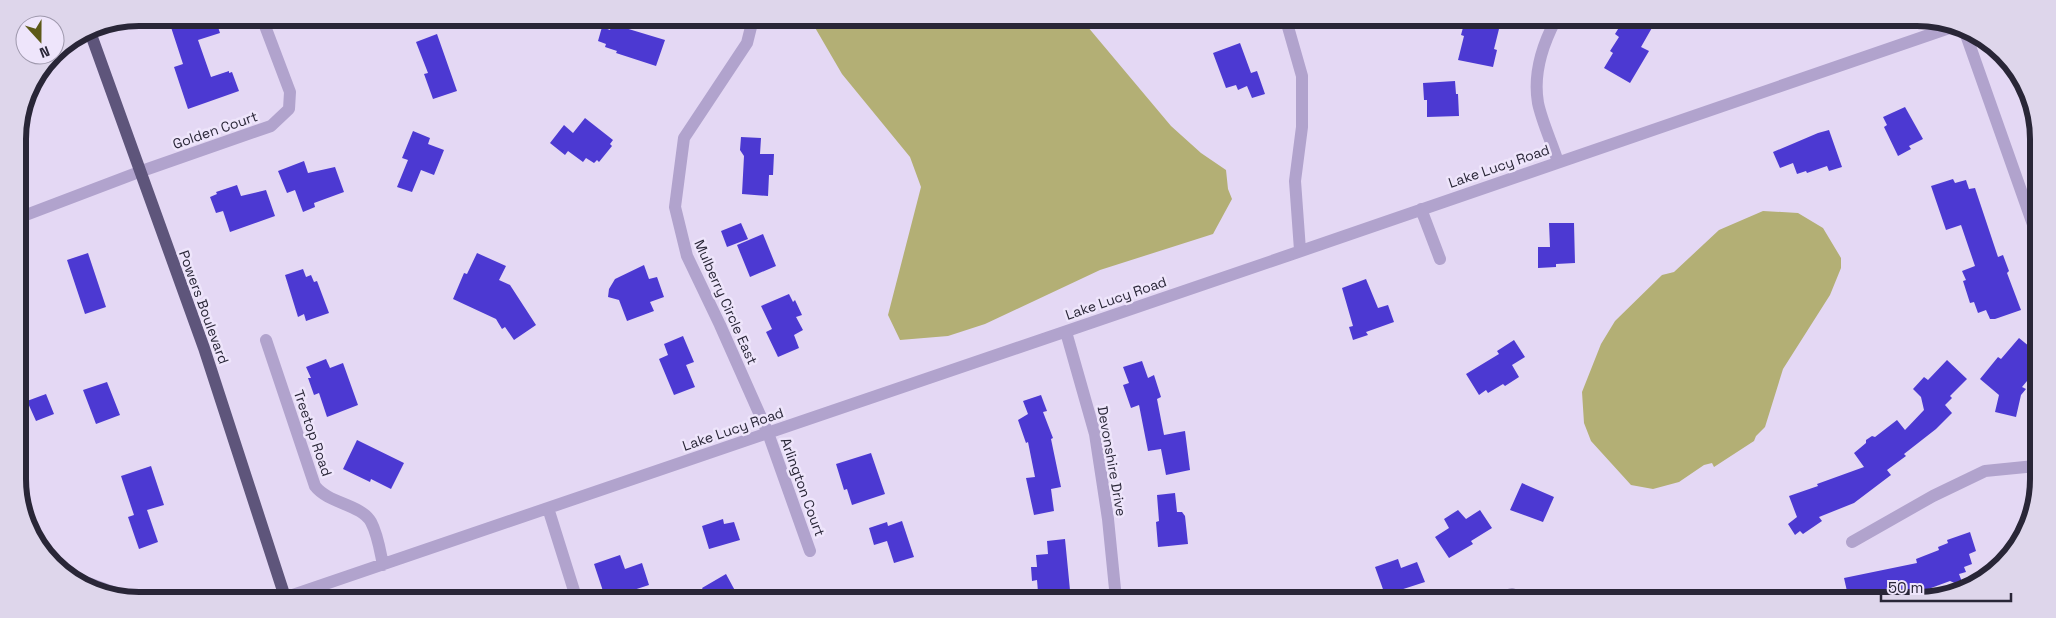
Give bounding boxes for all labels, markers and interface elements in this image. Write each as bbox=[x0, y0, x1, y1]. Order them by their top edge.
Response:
north arrow bbox=[15, 15, 65, 65]
text: N bbox=[37, 42, 52, 62]
street label: Golden Court bbox=[170, 107, 260, 153]
street label: Lake Lucy Road bbox=[1446, 140, 1552, 192]
street label: Mulberry Circle East bbox=[690, 237, 762, 367]
street label: Powers Boulevard bbox=[175, 248, 233, 366]
street label: Lake Lucy Road bbox=[1063, 272, 1169, 324]
street label: Treetop Road bbox=[290, 387, 336, 479]
street label: Lake Lucy Road bbox=[680, 403, 786, 455]
street label: Devonshire Drive bbox=[1093, 404, 1131, 518]
street label: Arlington Court bbox=[777, 435, 829, 539]
scale bar bbox=[1881, 570, 2011, 602]
text: 50 m bbox=[1888, 578, 1923, 597]

